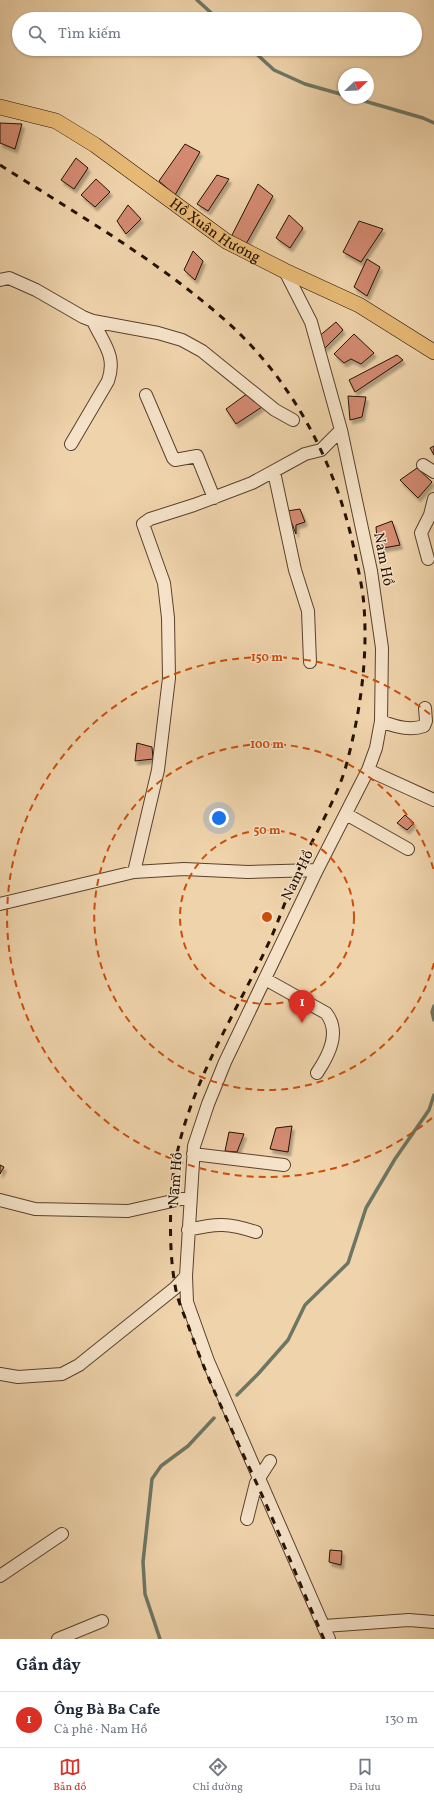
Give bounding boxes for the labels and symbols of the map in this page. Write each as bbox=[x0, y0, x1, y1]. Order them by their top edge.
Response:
north arrow bbox=[338, 68, 374, 104]
street label: Hồ Xuân Hương bbox=[164, 194, 264, 269]
street label: Nam Hồ bbox=[367, 531, 398, 588]
text: 150 m bbox=[251, 650, 283, 666]
text: 100 m bbox=[250, 737, 284, 753]
your location bbox=[209, 808, 229, 828]
text: 50 m bbox=[253, 823, 281, 839]
street label: Nam Hồ bbox=[277, 847, 320, 905]
centre of rings bbox=[260, 910, 274, 924]
pin: 1 bbox=[289, 990, 315, 1023]
street label: Nam Hồ bbox=[164, 1151, 189, 1207]

